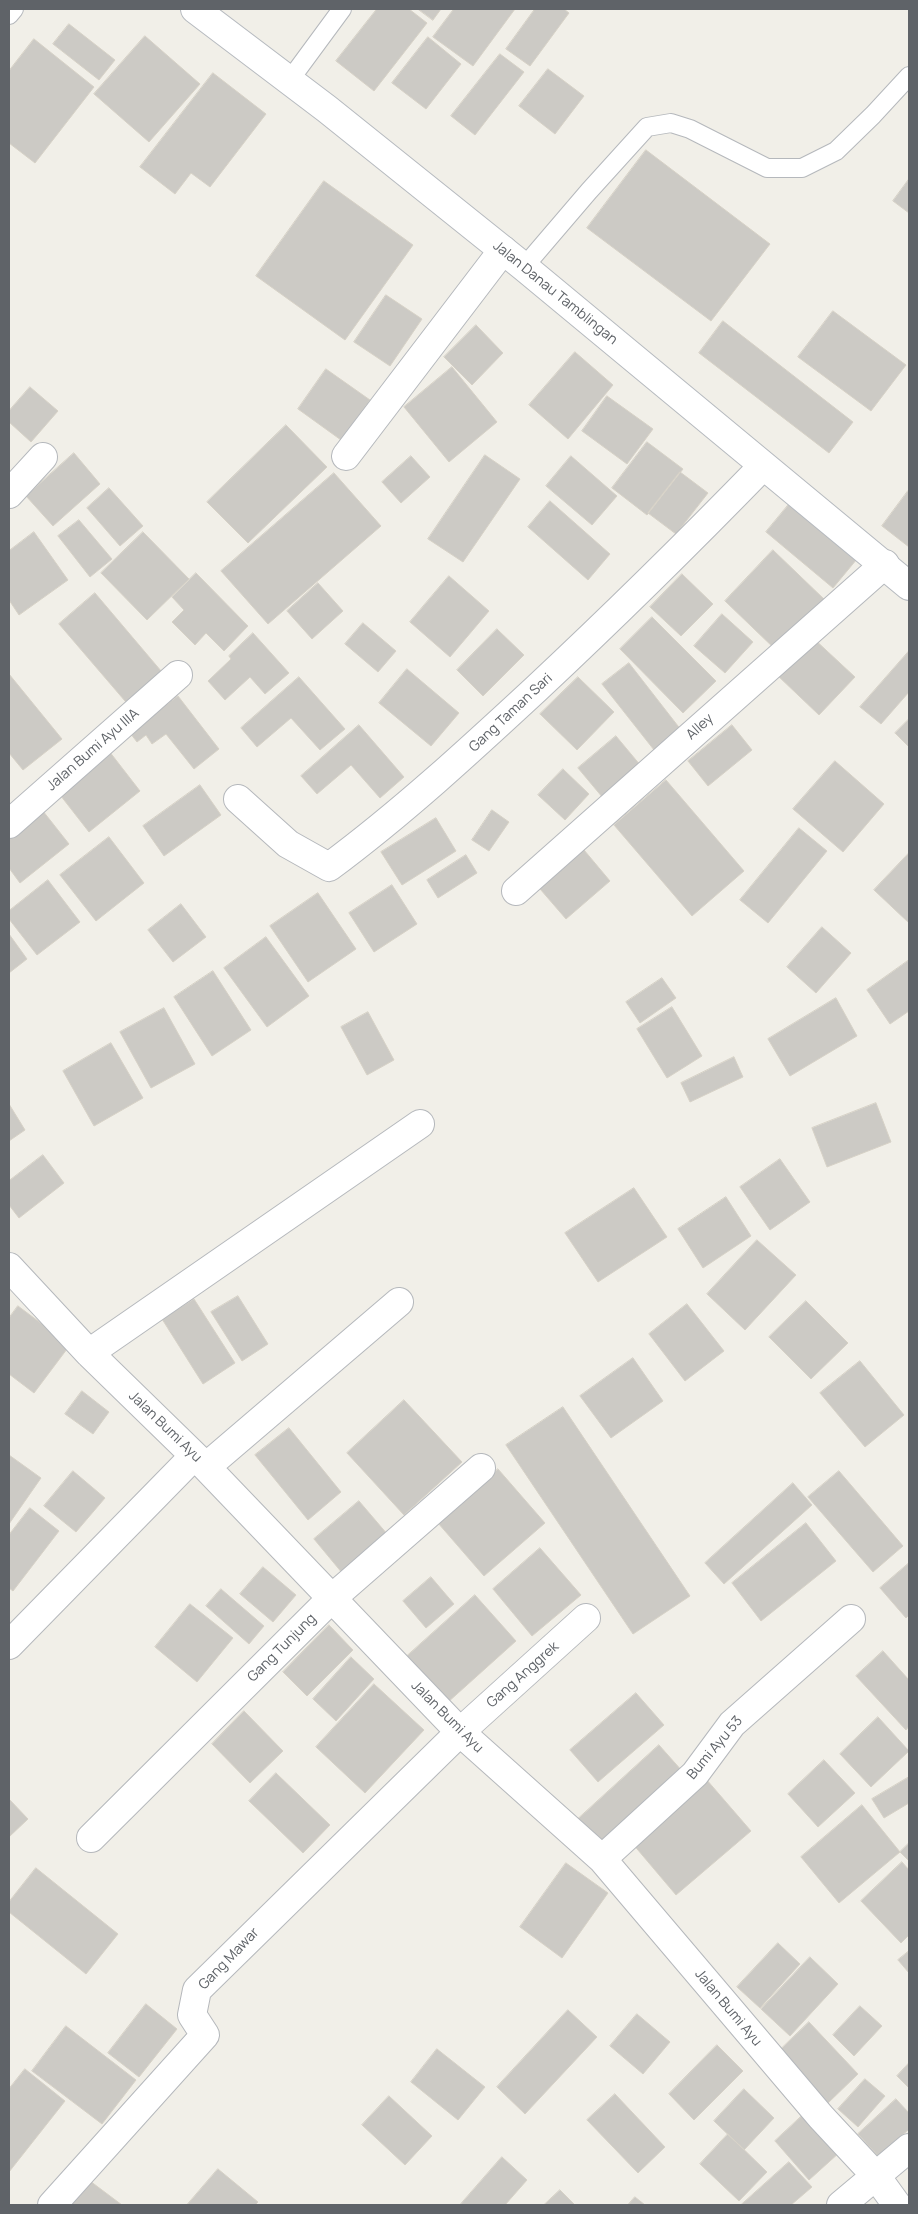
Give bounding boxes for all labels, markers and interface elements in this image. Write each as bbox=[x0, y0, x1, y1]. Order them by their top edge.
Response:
street label: Jalan Danau Tamblingan bbox=[489, 238, 621, 348]
street label: Gang Taman Sari bbox=[466, 670, 556, 756]
street label: Jalan Bumi Ayu IIIA bbox=[43, 705, 143, 795]
street label: Alley bbox=[683, 710, 717, 744]
street label: Jalan Bumi Ayu bbox=[125, 1388, 205, 1466]
street label: Gang Tunjung bbox=[244, 1610, 320, 1686]
street label: Gang Anggrek bbox=[484, 1638, 562, 1712]
street label: Jalan Bumi Ayu bbox=[407, 1677, 487, 1757]
street label: Bumi Ayu 53 bbox=[684, 1713, 746, 1783]
street label: Gang Mawar bbox=[195, 1925, 263, 1993]
street label: Jalan Bumi Ayu bbox=[691, 1966, 765, 2050]

